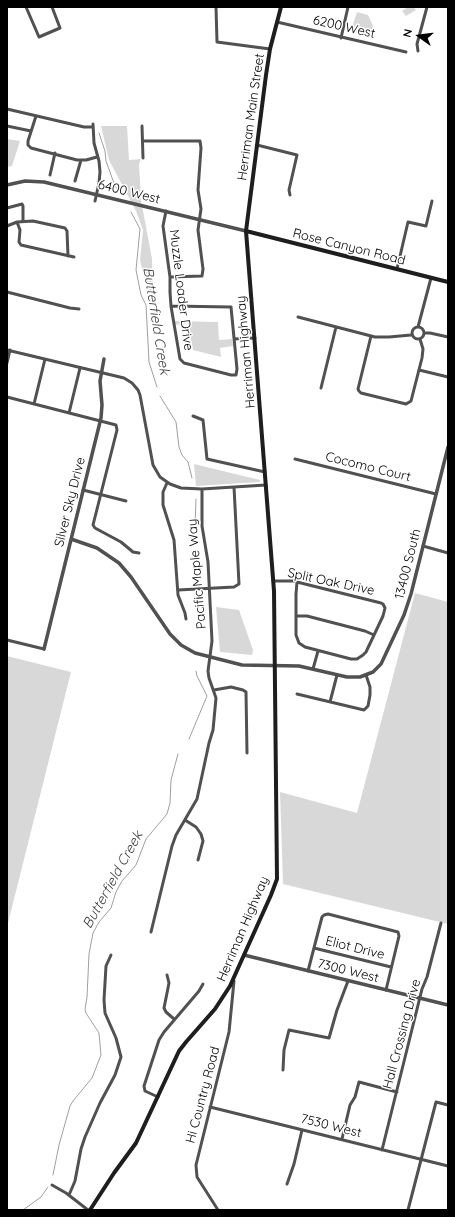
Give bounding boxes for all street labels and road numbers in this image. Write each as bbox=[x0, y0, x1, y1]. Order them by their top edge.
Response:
street label: 6200 West bbox=[311, 12, 377, 42]
street label: Herriman Main Street bbox=[234, 52, 268, 182]
street label: 6400 West bbox=[96, 177, 162, 207]
street label: Rose Canyon Road bbox=[291, 225, 407, 269]
street label: Muzzle Loader Drive bbox=[166, 228, 196, 352]
street label: Herriman Highway bbox=[233, 295, 259, 409]
street label: Cocomo Court bbox=[324, 449, 412, 485]
street label: Silver Sky Drive bbox=[51, 456, 89, 548]
street label: Pacific Maple Way bbox=[184, 518, 210, 630]
street label: 13400 South bbox=[392, 527, 424, 601]
street label: Split Oak Drive bbox=[286, 565, 376, 599]
street label: Herriman Highway bbox=[214, 874, 272, 984]
street label: Eliot Drive bbox=[324, 933, 386, 963]
street label: 7300 West bbox=[316, 956, 380, 986]
street label: Hall Crossing Drive bbox=[380, 977, 424, 1091]
street label: Hi Country Road bbox=[183, 1045, 223, 1145]
street label: 7530 West bbox=[299, 1111, 363, 1141]

